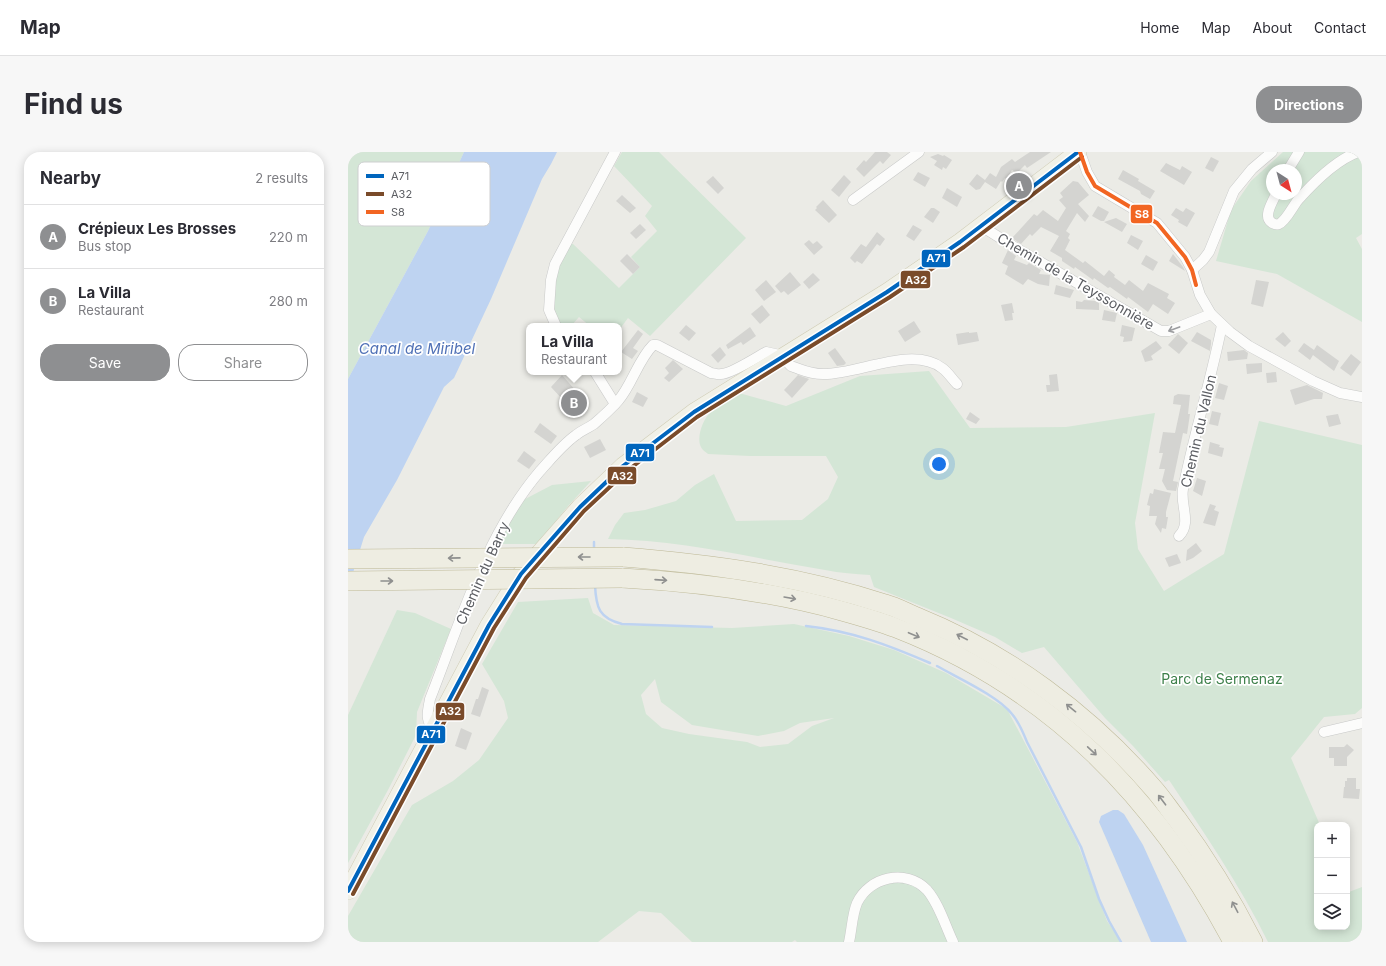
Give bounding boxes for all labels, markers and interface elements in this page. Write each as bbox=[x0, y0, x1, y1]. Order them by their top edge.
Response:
text: Map bbox=[20, 16, 61, 39]
text: Home bbox=[1140, 19, 1179, 36]
text: Map bbox=[1201, 19, 1231, 36]
text: About bbox=[1253, 19, 1292, 36]
text: Contact bbox=[1314, 19, 1366, 36]
button: Directions bbox=[1256, 86, 1362, 123]
text: Find us bbox=[24, 87, 123, 121]
legend bbox=[358, 162, 490, 226]
north arrow bbox=[1266, 164, 1302, 200]
text: Nearby bbox=[40, 168, 101, 188]
text: A71 bbox=[391, 169, 409, 183]
text: 2 results bbox=[255, 170, 308, 186]
pin: A bbox=[1006, 171, 1032, 201]
text: A32 bbox=[391, 187, 412, 201]
line badge: S8 bbox=[1130, 204, 1153, 224]
text: S8 bbox=[391, 205, 405, 219]
text: S8 bbox=[1135, 207, 1149, 221]
text: Crépieux Les Brosses bbox=[78, 219, 236, 238]
text: A bbox=[48, 229, 58, 245]
text: 220 m bbox=[269, 229, 308, 245]
street label: Chemin de la Teyssonnière bbox=[994, 229, 1158, 333]
text: Bus stop bbox=[78, 238, 131, 254]
line badge: A71 bbox=[921, 249, 951, 268]
text: A71 bbox=[926, 251, 946, 265]
line badge: A32 bbox=[900, 270, 931, 289]
text: A32 bbox=[905, 273, 927, 287]
text: La Villa bbox=[78, 283, 131, 302]
text: B bbox=[49, 293, 57, 309]
text: 280 m bbox=[269, 293, 308, 309]
text: Restaurant bbox=[78, 302, 144, 318]
popup bbox=[526, 323, 622, 375]
one-way arrow bbox=[1169, 325, 1181, 333]
text: La Villa bbox=[541, 332, 594, 351]
water label: Canal de Miribel bbox=[359, 339, 476, 358]
button: Save bbox=[40, 344, 170, 381]
button: Share bbox=[178, 344, 308, 381]
text: Restaurant bbox=[541, 351, 607, 367]
street label: Chemin du Vallon bbox=[1177, 373, 1219, 489]
pin: B bbox=[561, 388, 587, 418]
line badge: A71 bbox=[625, 443, 655, 462]
text: A71 bbox=[630, 446, 650, 460]
your location bbox=[929, 454, 949, 474]
line badge: A32 bbox=[607, 466, 637, 485]
text: A32 bbox=[611, 469, 633, 483]
street label: Chemin du Barry bbox=[452, 519, 512, 627]
one-way arrow bbox=[578, 553, 591, 561]
one-way arrow bbox=[448, 554, 461, 562]
one-way arrow bbox=[380, 577, 393, 584]
one-way arrow bbox=[654, 577, 667, 584]
one-way arrow bbox=[783, 595, 796, 603]
one-way arrow bbox=[907, 632, 919, 640]
one-way arrow bbox=[956, 633, 968, 641]
park label: Parc de Sermenaz bbox=[1161, 670, 1283, 687]
line badge: A32 bbox=[435, 702, 465, 721]
text: A32 bbox=[439, 704, 461, 718]
one-way arrow bbox=[1065, 704, 1076, 713]
line badge: A71 bbox=[416, 725, 446, 744]
text: A71 bbox=[421, 727, 441, 741]
one-way arrow bbox=[1087, 746, 1097, 756]
one-way arrow bbox=[1158, 795, 1166, 806]
map controls bbox=[1314, 822, 1350, 930]
button: + bbox=[1314, 822, 1350, 858]
button: − bbox=[1314, 858, 1350, 894]
button: layers bbox=[1314, 894, 1350, 930]
one-way arrow bbox=[1231, 902, 1238, 914]

